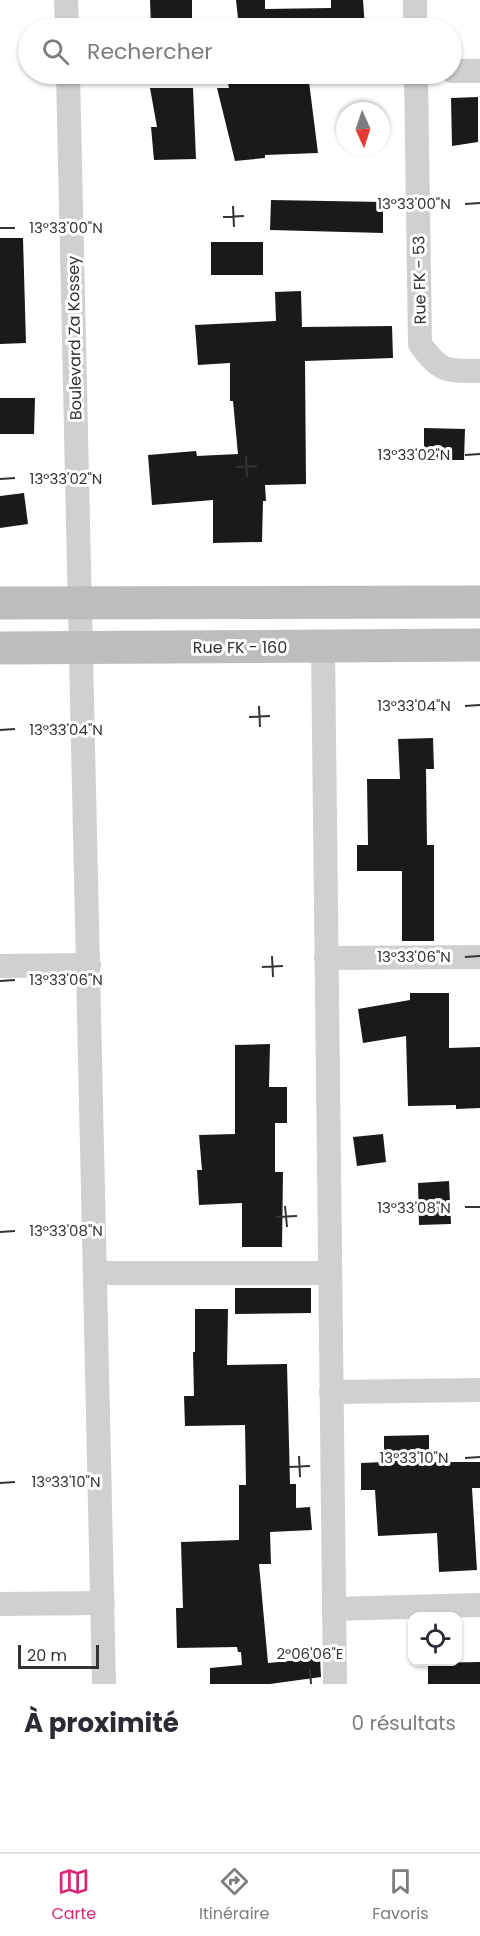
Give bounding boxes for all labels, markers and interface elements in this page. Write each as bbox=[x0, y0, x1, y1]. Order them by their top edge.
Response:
search box bbox=[18, 18, 462, 84]
icon: search bbox=[39, 35, 72, 68]
text: Rechercher bbox=[87, 36, 213, 67]
north arrow bbox=[336, 102, 390, 156]
text: 13°33'00"N bbox=[377, 193, 451, 214]
text: 13°33'00"N bbox=[29, 217, 103, 238]
street label: Rue FK - 53 bbox=[407, 235, 432, 325]
street label: Boulevard Za Kossey bbox=[62, 256, 87, 420]
text: 13°33'02"N bbox=[378, 444, 450, 465]
text: 13°33'02"N bbox=[30, 468, 102, 489]
street label: Rue FK - 160 bbox=[193, 636, 287, 659]
text: 13°33'04"N bbox=[377, 695, 451, 716]
text: 13°33'04"N bbox=[29, 719, 103, 740]
text: 13°33'06"N bbox=[377, 946, 451, 967]
text: 13°33'06"N bbox=[29, 969, 103, 990]
text: 13°33'08"N bbox=[377, 1197, 451, 1218]
text: 13°33'08"N bbox=[29, 1220, 103, 1241]
text: 13°33'10"N bbox=[380, 1447, 449, 1468]
text: 13°33'10"N bbox=[32, 1471, 101, 1492]
map controls bbox=[408, 1612, 462, 1666]
button: locate bbox=[408, 1612, 462, 1666]
scale bar bbox=[18, 1642, 99, 1670]
text: 2°06'06"E bbox=[276, 1643, 344, 1664]
text: 20 m bbox=[27, 1644, 67, 1667]
text: À proximité bbox=[24, 1705, 179, 1741]
text: 0 résultats bbox=[352, 1709, 456, 1737]
tab: Carte bbox=[51, 1865, 96, 1926]
tab: Itinéraire bbox=[199, 1865, 269, 1926]
tab: Favoris bbox=[372, 1865, 429, 1926]

